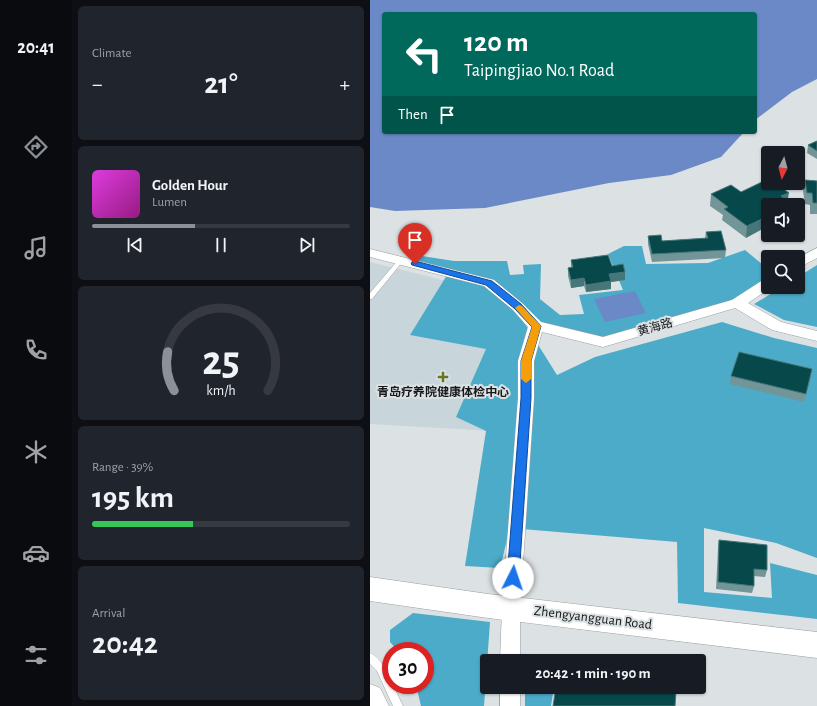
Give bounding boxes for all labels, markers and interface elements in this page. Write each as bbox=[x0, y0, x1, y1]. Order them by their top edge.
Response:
icon: left bbox=[398, 28, 450, 80]
text: 120 m bbox=[464, 29, 529, 57]
text: 20:41 bbox=[17, 39, 55, 57]
text: Climate bbox=[92, 47, 131, 60]
text: Taipingjiao No.1 Road bbox=[464, 62, 614, 80]
text: 21° bbox=[204, 69, 238, 99]
text: − bbox=[92, 73, 103, 95]
text: + bbox=[339, 73, 350, 95]
icon: arrive bbox=[436, 104, 458, 126]
text: Then bbox=[398, 107, 428, 122]
icon: directions bbox=[22, 133, 50, 161]
north arrow bbox=[761, 146, 805, 190]
map controls bbox=[761, 146, 805, 294]
text: Golden Hour bbox=[152, 178, 228, 193]
text: Lumen bbox=[152, 196, 187, 209]
button: sound bbox=[761, 198, 805, 242]
pin bbox=[398, 223, 432, 264]
icon: arrive bbox=[404, 229, 426, 251]
icon: music bbox=[22, 234, 50, 262]
icon: previous bbox=[124, 234, 146, 256]
icon: pause bbox=[210, 234, 232, 256]
icon: next bbox=[296, 234, 318, 256]
button: search bbox=[761, 250, 805, 294]
street label: 黄海路 bbox=[636, 315, 674, 338]
icon: phone bbox=[22, 336, 50, 364]
text: 25 bbox=[202, 341, 240, 382]
marker: 青岛疗养院健康体检中心 bbox=[437, 371, 449, 383]
text: km/h bbox=[206, 384, 236, 398]
place label: 青岛疗养院健康体检中心 bbox=[377, 385, 509, 398]
icon: climate bbox=[22, 438, 50, 466]
text: Range · 39% bbox=[92, 461, 153, 474]
text: 195 km bbox=[92, 483, 174, 513]
icon: car bbox=[22, 539, 50, 567]
position arrow bbox=[492, 557, 534, 599]
street label: Zhengyangguan Road bbox=[533, 604, 653, 632]
text: Arrival bbox=[92, 607, 125, 620]
text: 20:42 bbox=[92, 629, 158, 659]
icon: filters bbox=[22, 641, 50, 669]
speed limit sign: 30 bbox=[382, 642, 434, 694]
text: 20:42 · 1 min · 190 m bbox=[535, 666, 651, 681]

